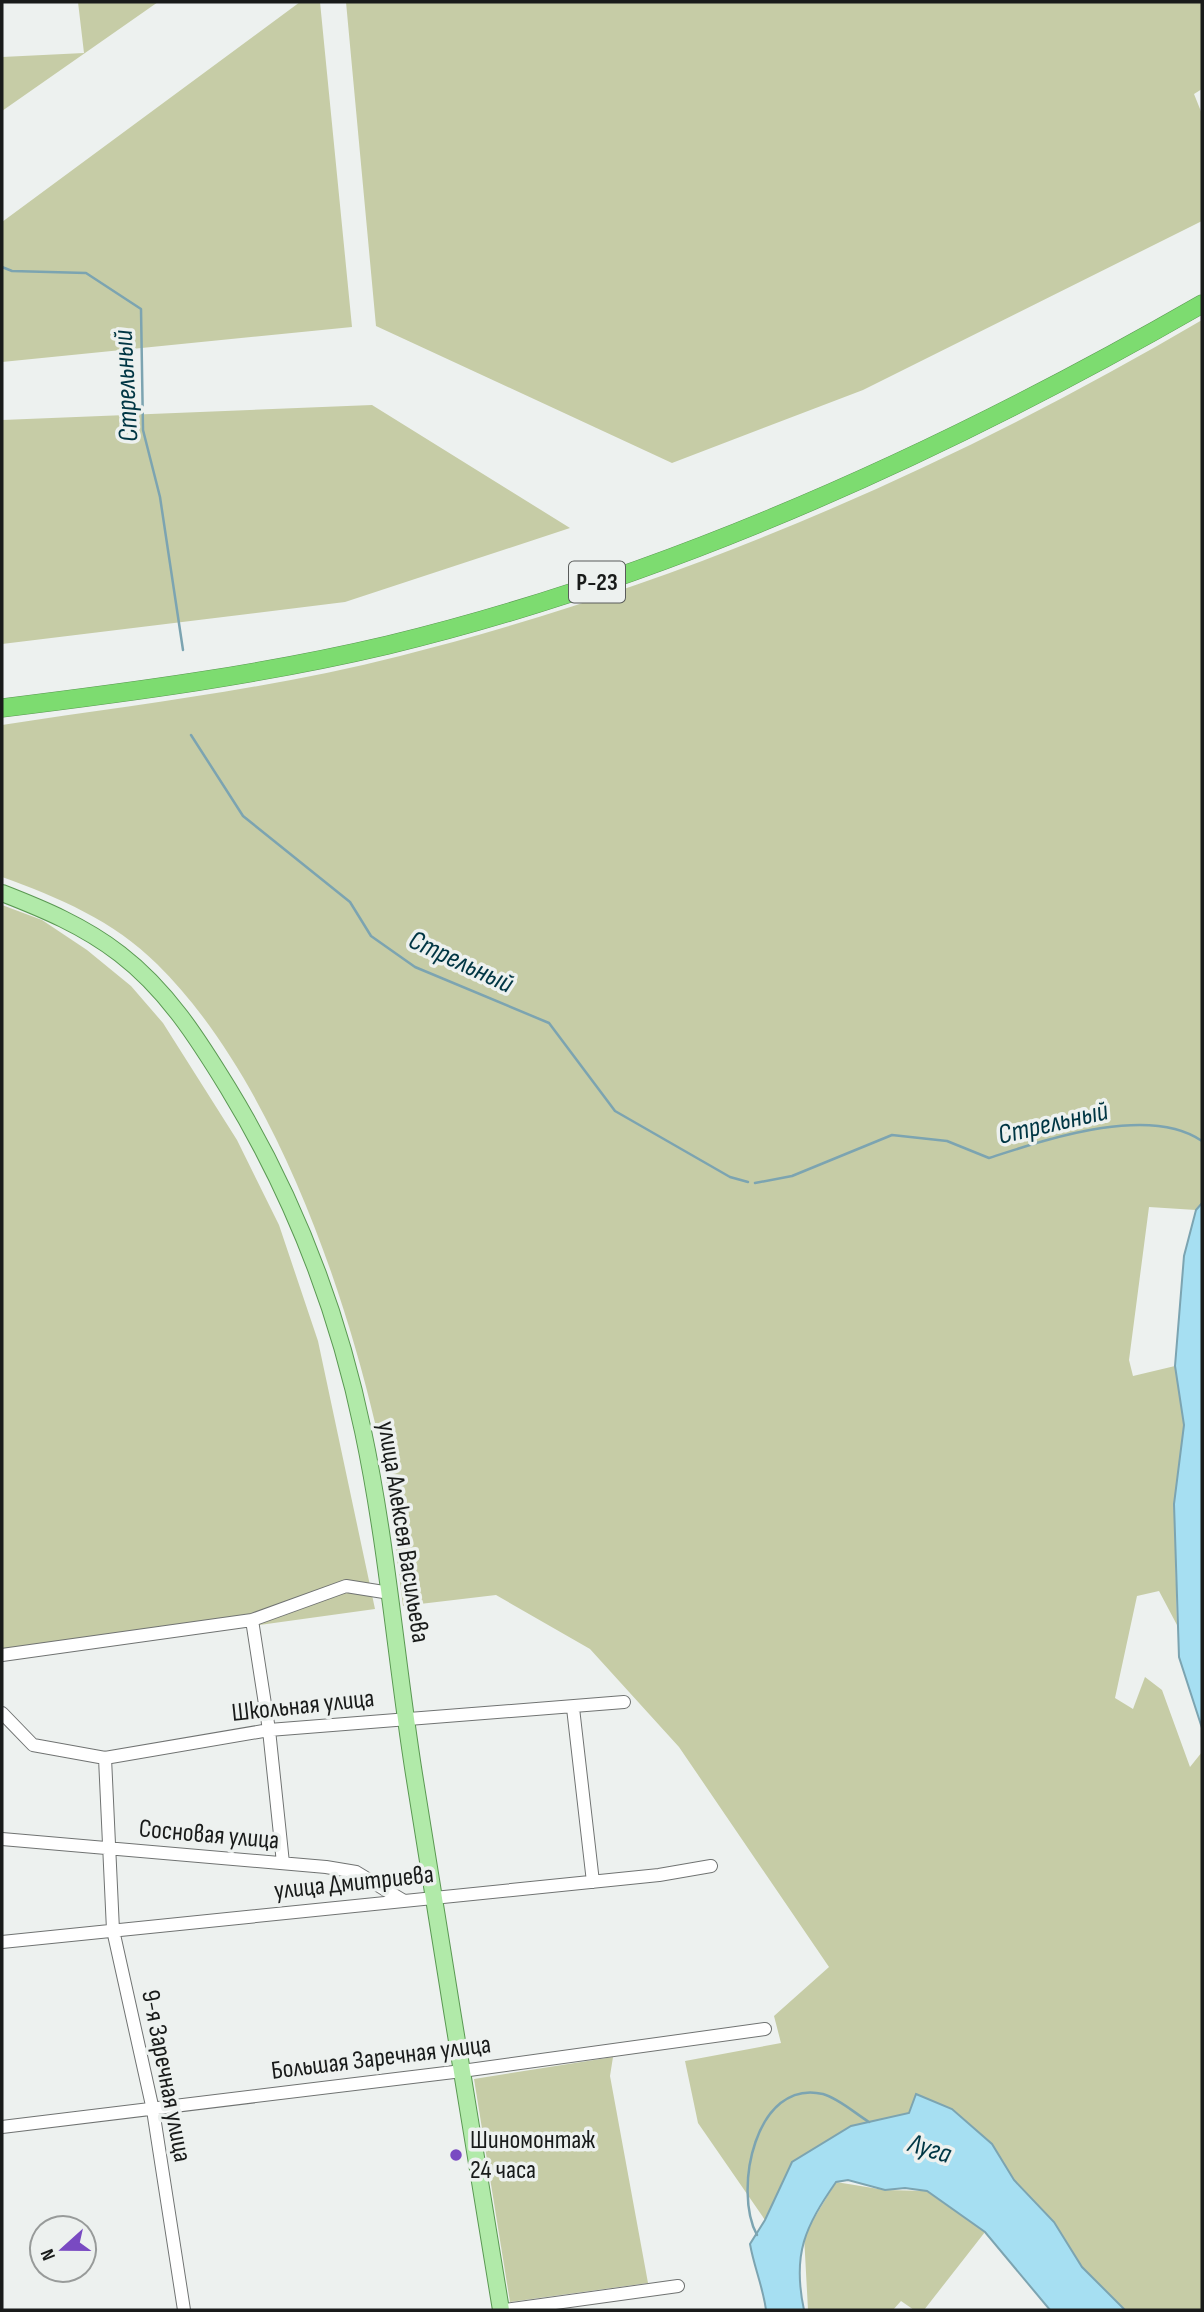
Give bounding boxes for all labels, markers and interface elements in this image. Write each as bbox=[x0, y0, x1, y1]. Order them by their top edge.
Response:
water label: Стрельный bbox=[107, 329, 145, 443]
road number: Р-23 bbox=[569, 562, 625, 602]
water label: Стрельный bbox=[403, 923, 519, 1001]
water label: Стрельный bbox=[995, 1094, 1112, 1152]
street label: улица Алексея Васильева bbox=[370, 1419, 436, 1645]
street label: Школьная улица bbox=[230, 1683, 376, 1729]
street label: Сосновая улица bbox=[137, 1813, 281, 1857]
street label: улица Дмитриева bbox=[273, 1859, 435, 1907]
street label: 9-я Заречная улица bbox=[134, 1987, 198, 2165]
street label: Большая Заречная улица bbox=[269, 2029, 493, 2087]
place label: Шиномонтаж 24 часа bbox=[470, 2125, 595, 2186]
water label: Луга bbox=[904, 2127, 956, 2171]
marker: Шиномонтаж 24 часа bbox=[448, 2147, 464, 2163]
north arrow bbox=[28, 2214, 98, 2284]
text: N bbox=[36, 2246, 61, 2263]

